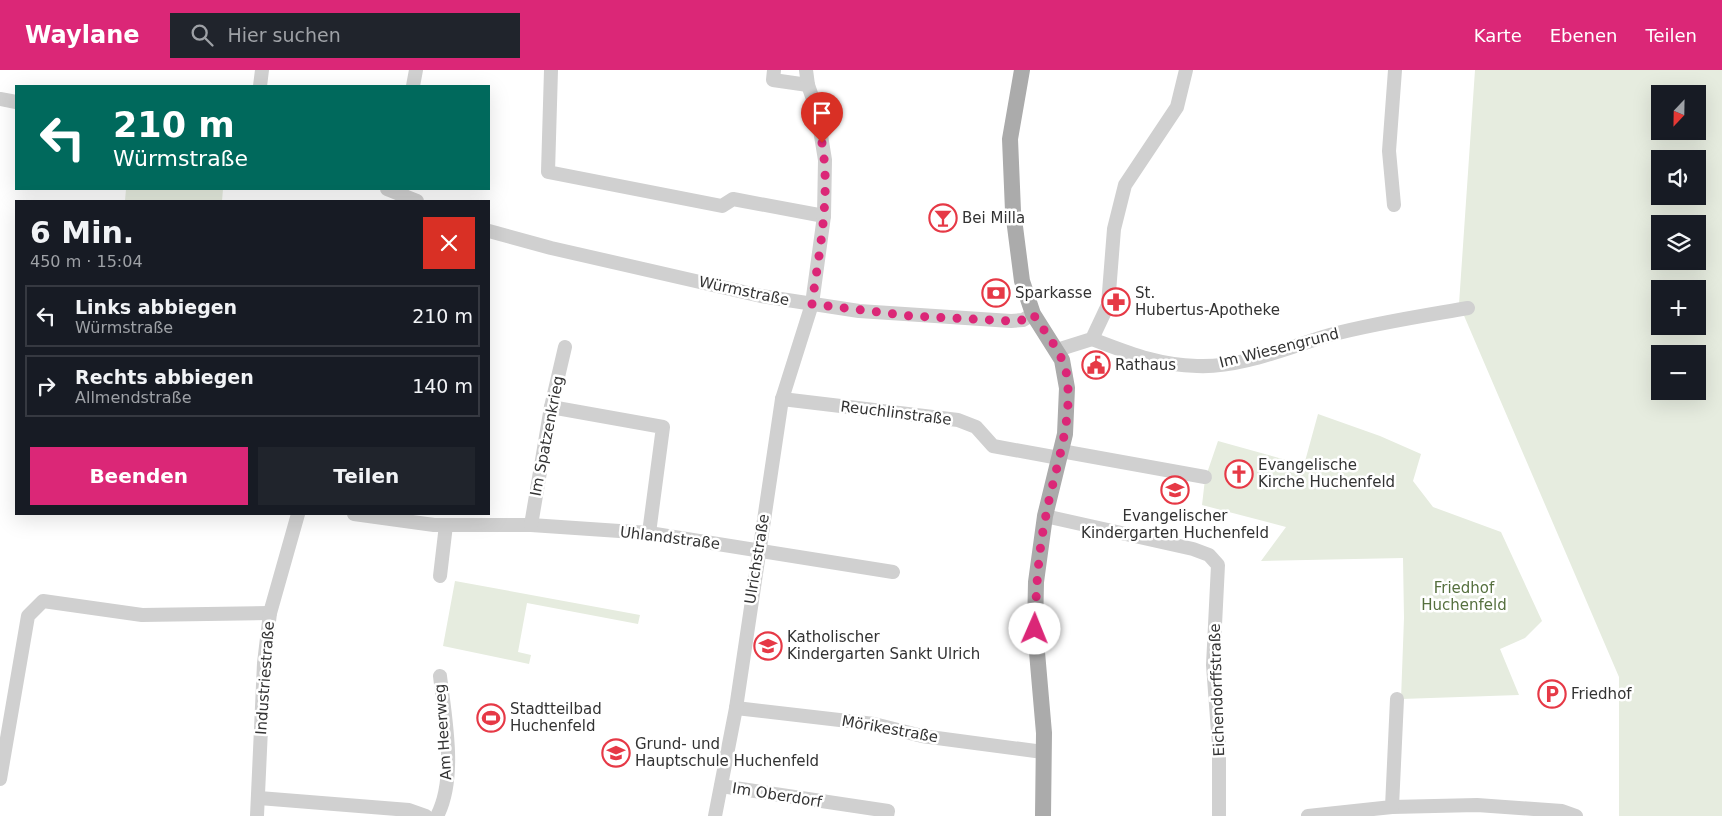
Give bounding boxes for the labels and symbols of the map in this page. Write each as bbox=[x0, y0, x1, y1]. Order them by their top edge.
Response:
north arrow bbox=[1651, 85, 1706, 140]
pin bbox=[801, 92, 843, 143]
bar icon: Bei Milla bbox=[928, 203, 958, 233]
place label: Bei Milla bbox=[962, 209, 1025, 227]
street label: Würmstraße bbox=[697, 273, 791, 309]
bank icon: Sparkasse bbox=[981, 278, 1011, 308]
place label: Sparkasse bbox=[1015, 284, 1092, 302]
place label: St. Hubertus-Apotheke bbox=[1135, 284, 1280, 319]
pharmacy icon: St. Hubertus-Apotheke bbox=[1101, 287, 1131, 317]
street label: Im Wiesengrund bbox=[1217, 324, 1341, 372]
public building icon: Rathaus bbox=[1081, 350, 1111, 380]
place label: Rathaus bbox=[1115, 356, 1176, 374]
street label: Im Spatzenkrieg bbox=[526, 374, 568, 498]
street label: Reuchlinstraße bbox=[839, 397, 953, 429]
place label: Evangelische Kirche Huchenfeld bbox=[1258, 456, 1395, 491]
church icon: Evangelische Kirche Huchenfeld bbox=[1224, 459, 1254, 489]
school or university icon: Evangelischer Kindergarten Huchenfeld bbox=[1160, 475, 1190, 505]
place label: Evangelischer Kindergarten Huchenfeld bbox=[1081, 507, 1269, 542]
street label: Ulrichstraße bbox=[741, 513, 773, 605]
street label: Uhlandstraße bbox=[619, 523, 721, 553]
park label: Friedhof Huchenfeld bbox=[1421, 579, 1507, 614]
position arrow bbox=[1008, 602, 1060, 654]
street label: Industriestraße bbox=[252, 621, 278, 735]
street label: Eichendorffstraße bbox=[1206, 623, 1228, 757]
place label: Katholischer Kindergarten Sankt Ulrich bbox=[787, 628, 980, 663]
school or university icon: Katholischer Kindergarten Sankt Ulrich bbox=[753, 631, 783, 661]
parking icon: Friedhof bbox=[1537, 679, 1567, 709]
street label: Am Heerweg bbox=[431, 683, 455, 781]
place label: Friedhof bbox=[1571, 685, 1632, 703]
place label: Stadtteilbad Huchenfeld bbox=[510, 700, 602, 735]
sports icon: Stadtteilbad Huchenfeld bbox=[476, 703, 506, 733]
street label: Mörikestraße bbox=[840, 712, 940, 746]
place label: Grund- und Hauptschule Huchenfeld bbox=[635, 735, 819, 770]
school or university icon: Grund- und Hauptschule Huchenfeld bbox=[601, 738, 631, 768]
street label: Im Oberdorf bbox=[731, 779, 824, 811]

